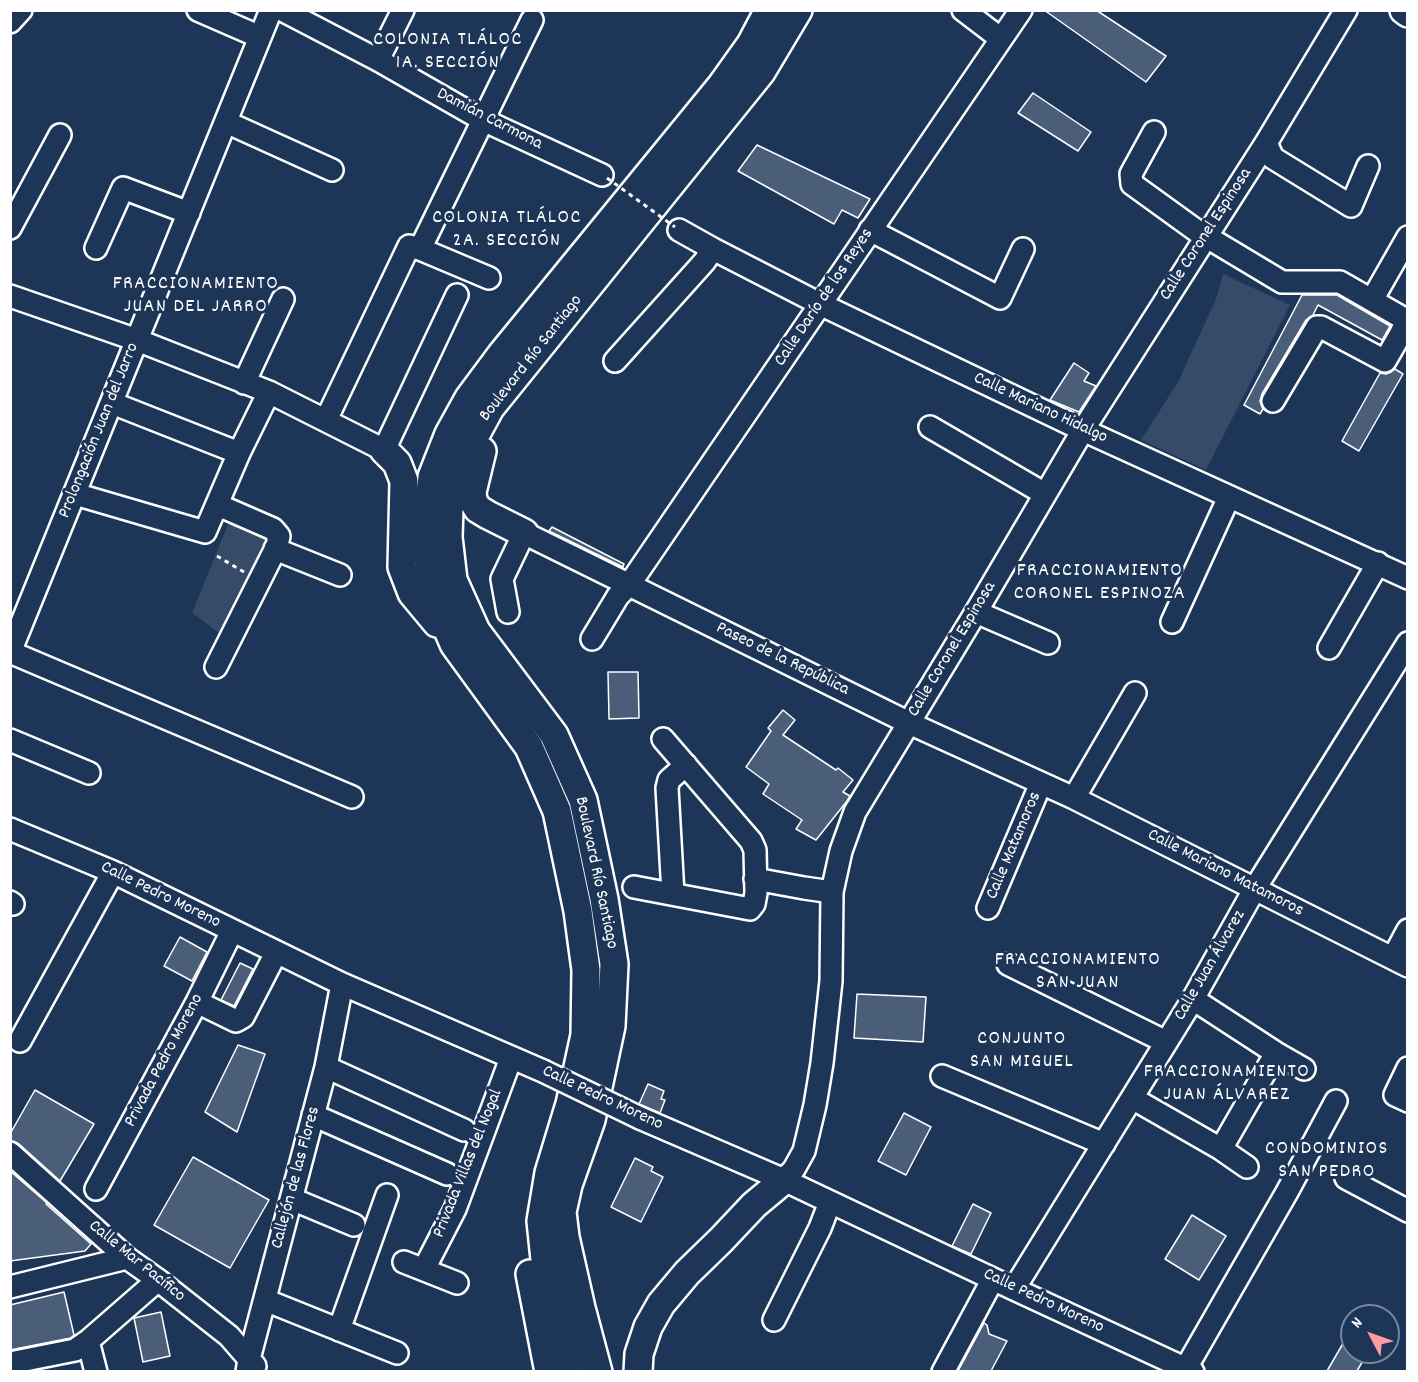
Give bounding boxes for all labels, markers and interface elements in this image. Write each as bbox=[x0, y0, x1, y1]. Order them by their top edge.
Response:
district label: COLONIA TLÁLOC 1A. SECCIÓN bbox=[373, 29, 523, 76]
street label: Damián Carmona bbox=[432, 84, 546, 156]
street label: Calle Coronel Espinosa bbox=[1156, 165, 1258, 305]
district label: COLONIA TLÁLOC 2A. SECCIÓN bbox=[432, 207, 582, 254]
street label: Calle Darío de los Reyes bbox=[771, 225, 879, 371]
district label: FRACCIONAMIENTO JUAN DEL JARRO bbox=[113, 273, 279, 320]
street label: Boulevard Río Santiago bbox=[476, 291, 588, 427]
street label: Prolongación Juan del Jarro bbox=[55, 340, 145, 522]
street label: Calle Mariano Hidalgo bbox=[970, 368, 1110, 450]
district label: FRACCIONAMIENTO CORONEL ESPINOZA bbox=[1014, 560, 1186, 607]
street label: Calle Coronel Espinosa bbox=[904, 578, 1002, 722]
street label: Paseo de la República bbox=[712, 618, 852, 702]
street label: Calle Matamoros bbox=[983, 789, 1047, 903]
street label: Boulevard Río Santiago bbox=[568, 795, 622, 951]
street label: Calle Mariano Matamoros bbox=[1143, 825, 1307, 923]
street label: Calle Pedro Moreno bbox=[96, 858, 224, 934]
street label: Calle Juan Álvarez bbox=[1171, 907, 1251, 1025]
district label: FRACCIONAMIENTO SAN JUAN bbox=[995, 949, 1161, 996]
street label: Privada Pedro Moreno bbox=[121, 991, 209, 1131]
district label: CONJUNTO SAN MIGUEL bbox=[970, 1028, 1074, 1075]
district label: FRACCIONAMIENTO JUAN ÁLVAREZ bbox=[1144, 1061, 1310, 1108]
street label: Calle Pedro Moreno bbox=[538, 1062, 666, 1136]
street label: Privada Villas del Nogal bbox=[429, 1087, 509, 1241]
street label: Callejón de las Flores bbox=[268, 1105, 326, 1251]
district label: CONDOMINIOS SAN PEDRO bbox=[1265, 1138, 1389, 1185]
street label: Calle Mar Pacífico bbox=[83, 1216, 189, 1308]
street label: Calle Pedro Moreno bbox=[979, 1265, 1107, 1339]
north arrow bbox=[1340, 1304, 1400, 1364]
text: N bbox=[1346, 1313, 1369, 1334]

